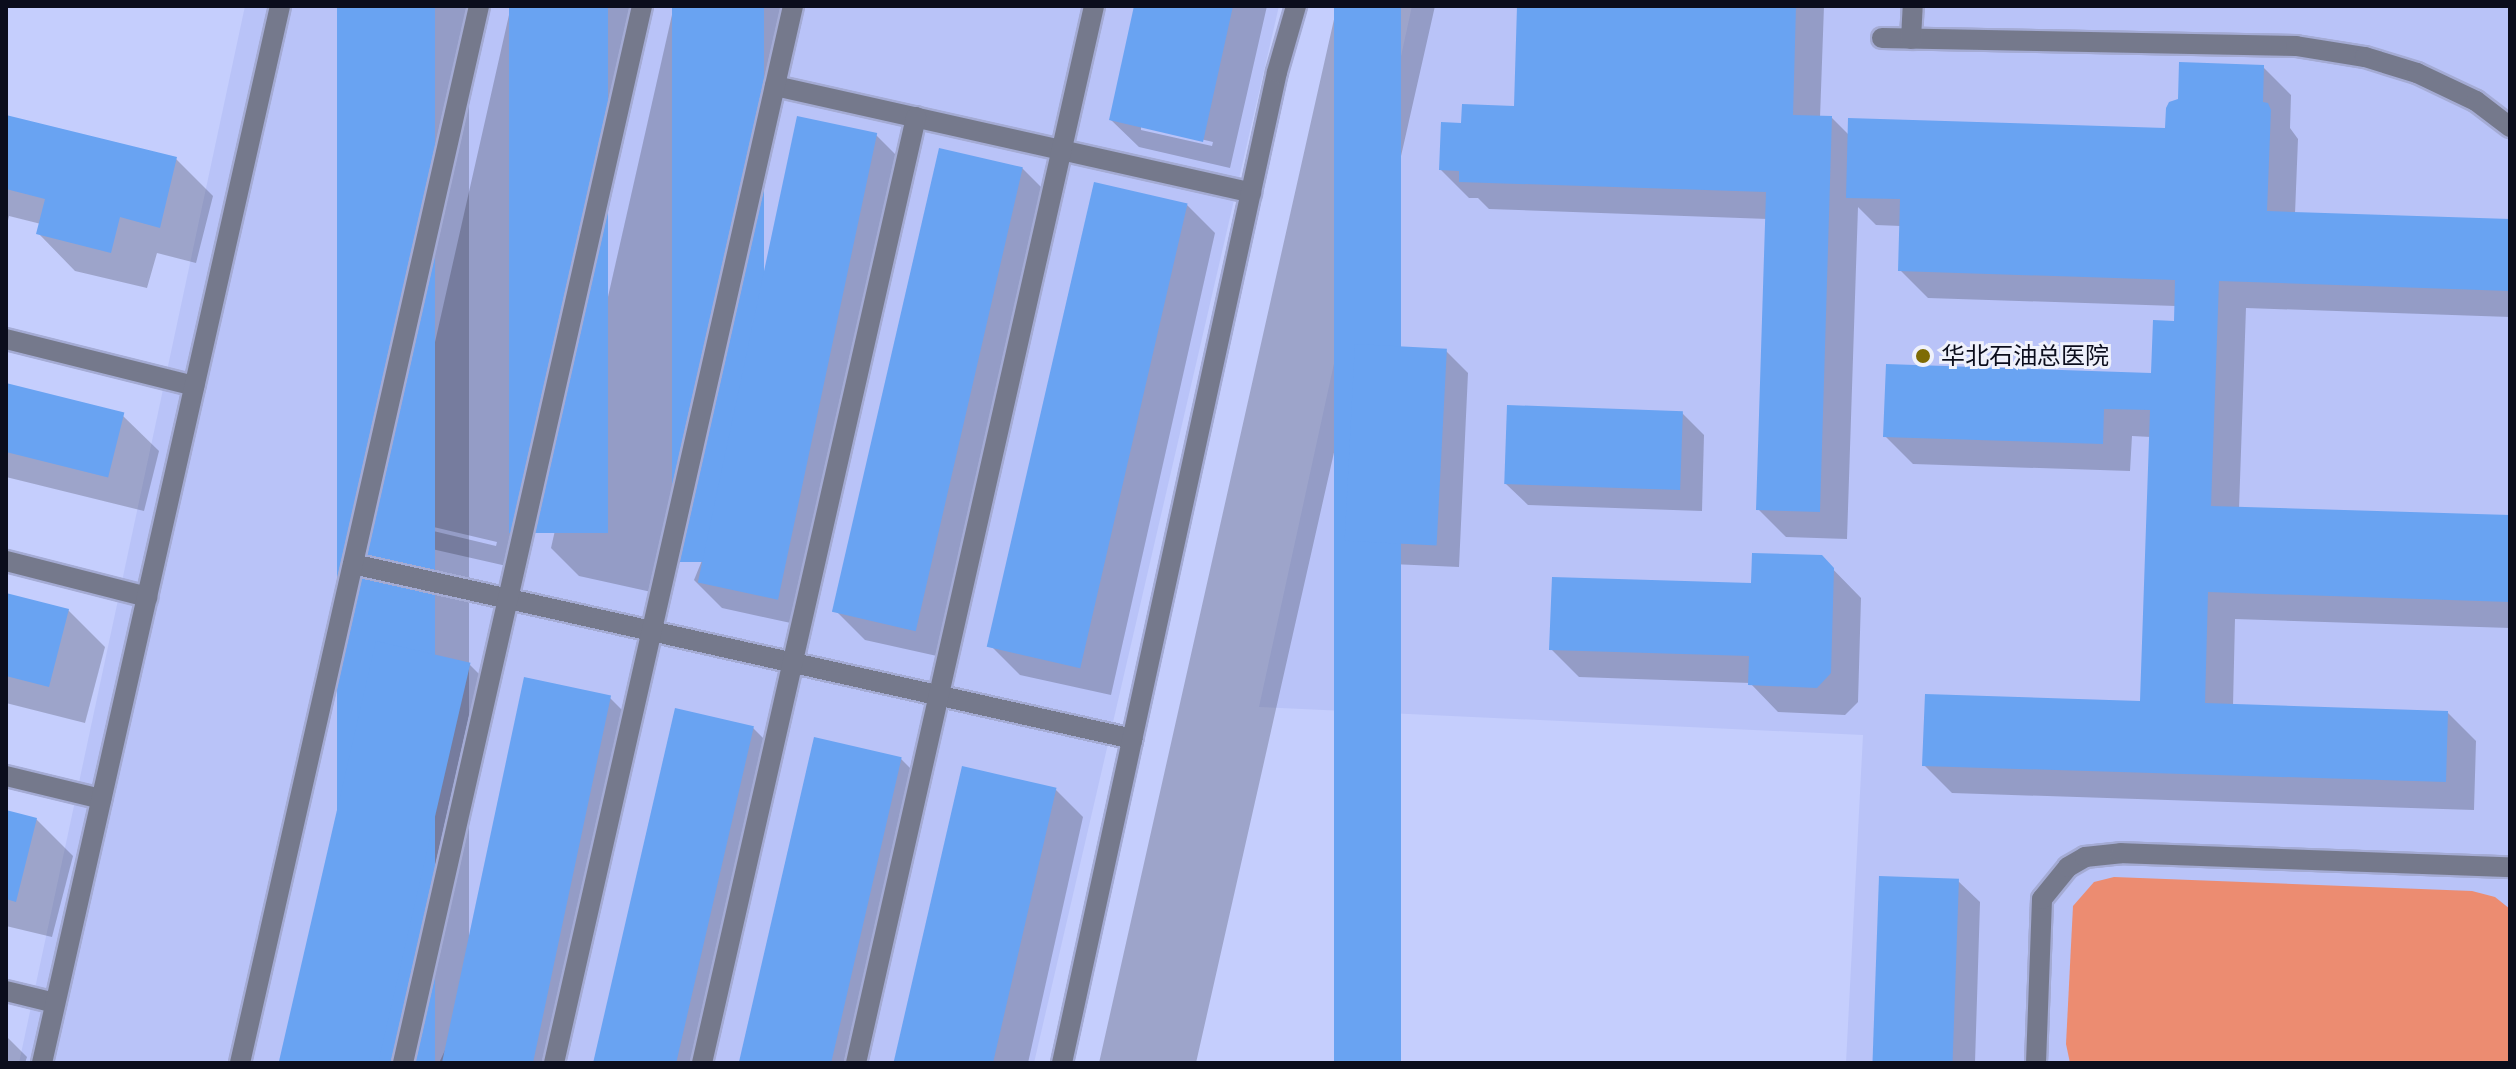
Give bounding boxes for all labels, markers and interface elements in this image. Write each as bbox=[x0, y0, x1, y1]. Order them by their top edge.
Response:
place label: 华北石油总医院 bbox=[1941, 342, 2109, 370]
marker: 华北石油总医院 bbox=[1912, 345, 1934, 367]

